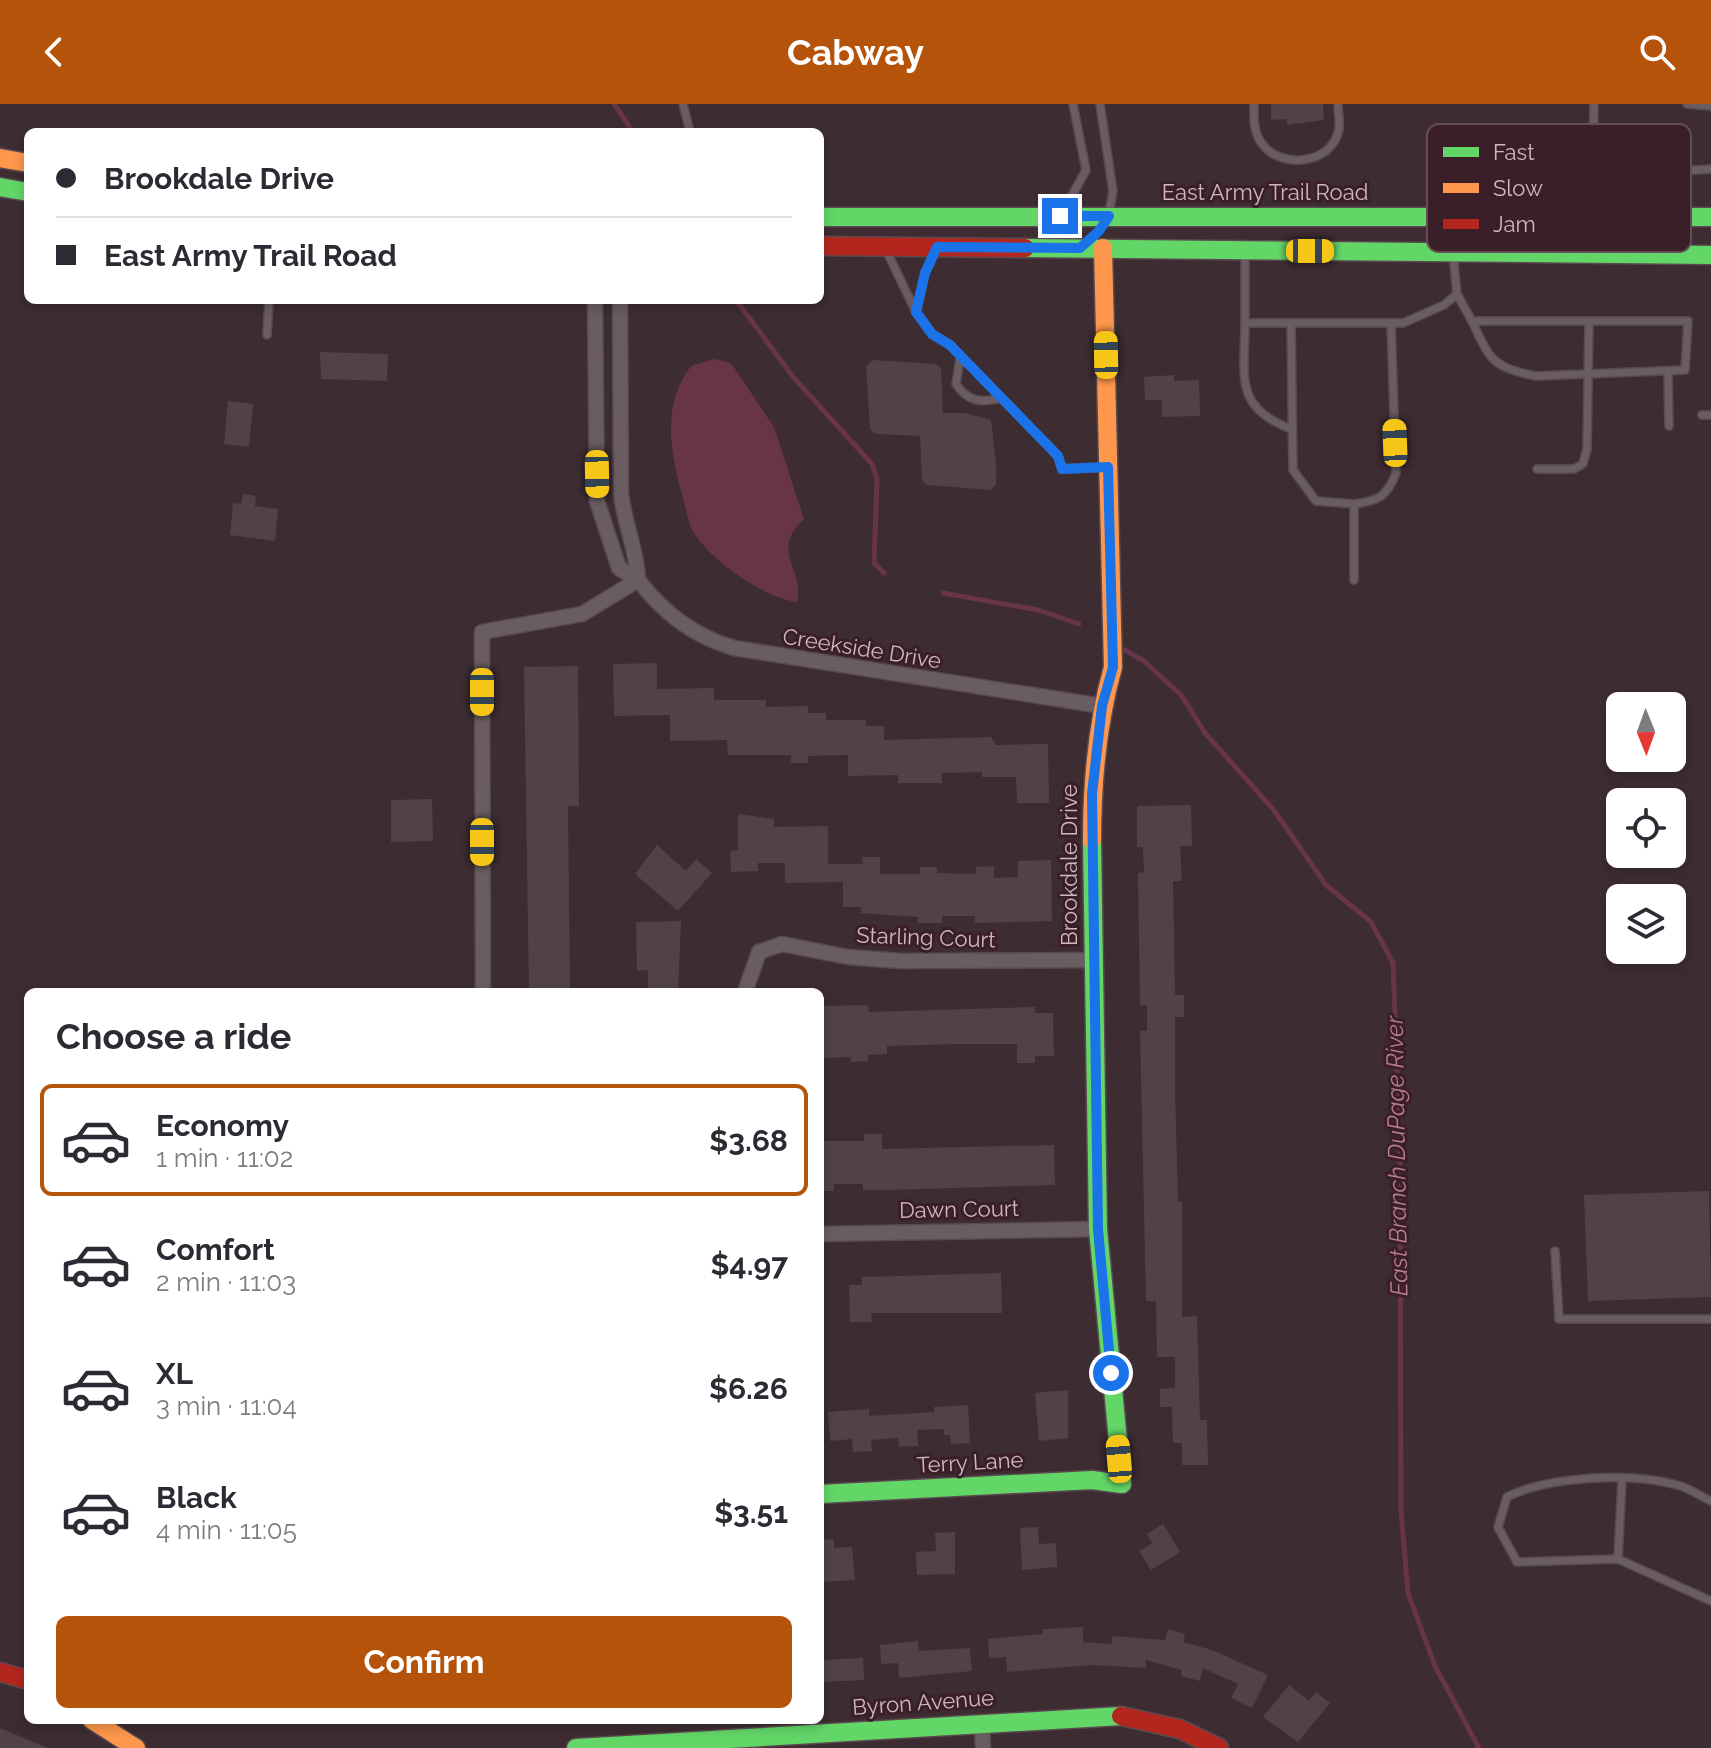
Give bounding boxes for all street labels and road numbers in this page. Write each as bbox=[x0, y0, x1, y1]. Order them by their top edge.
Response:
street label: East Army Trail Road bbox=[1162, 179, 1368, 205]
street label: Creekside Drive bbox=[781, 623, 943, 673]
street label: Brookdale Drive bbox=[1056, 784, 1082, 946]
street label: Starling Court bbox=[856, 922, 997, 952]
street label: Dawn Court bbox=[899, 1195, 1020, 1223]
street label: Terry Lane bbox=[916, 1446, 1024, 1478]
street label: Byron Avenue bbox=[851, 1684, 995, 1720]

